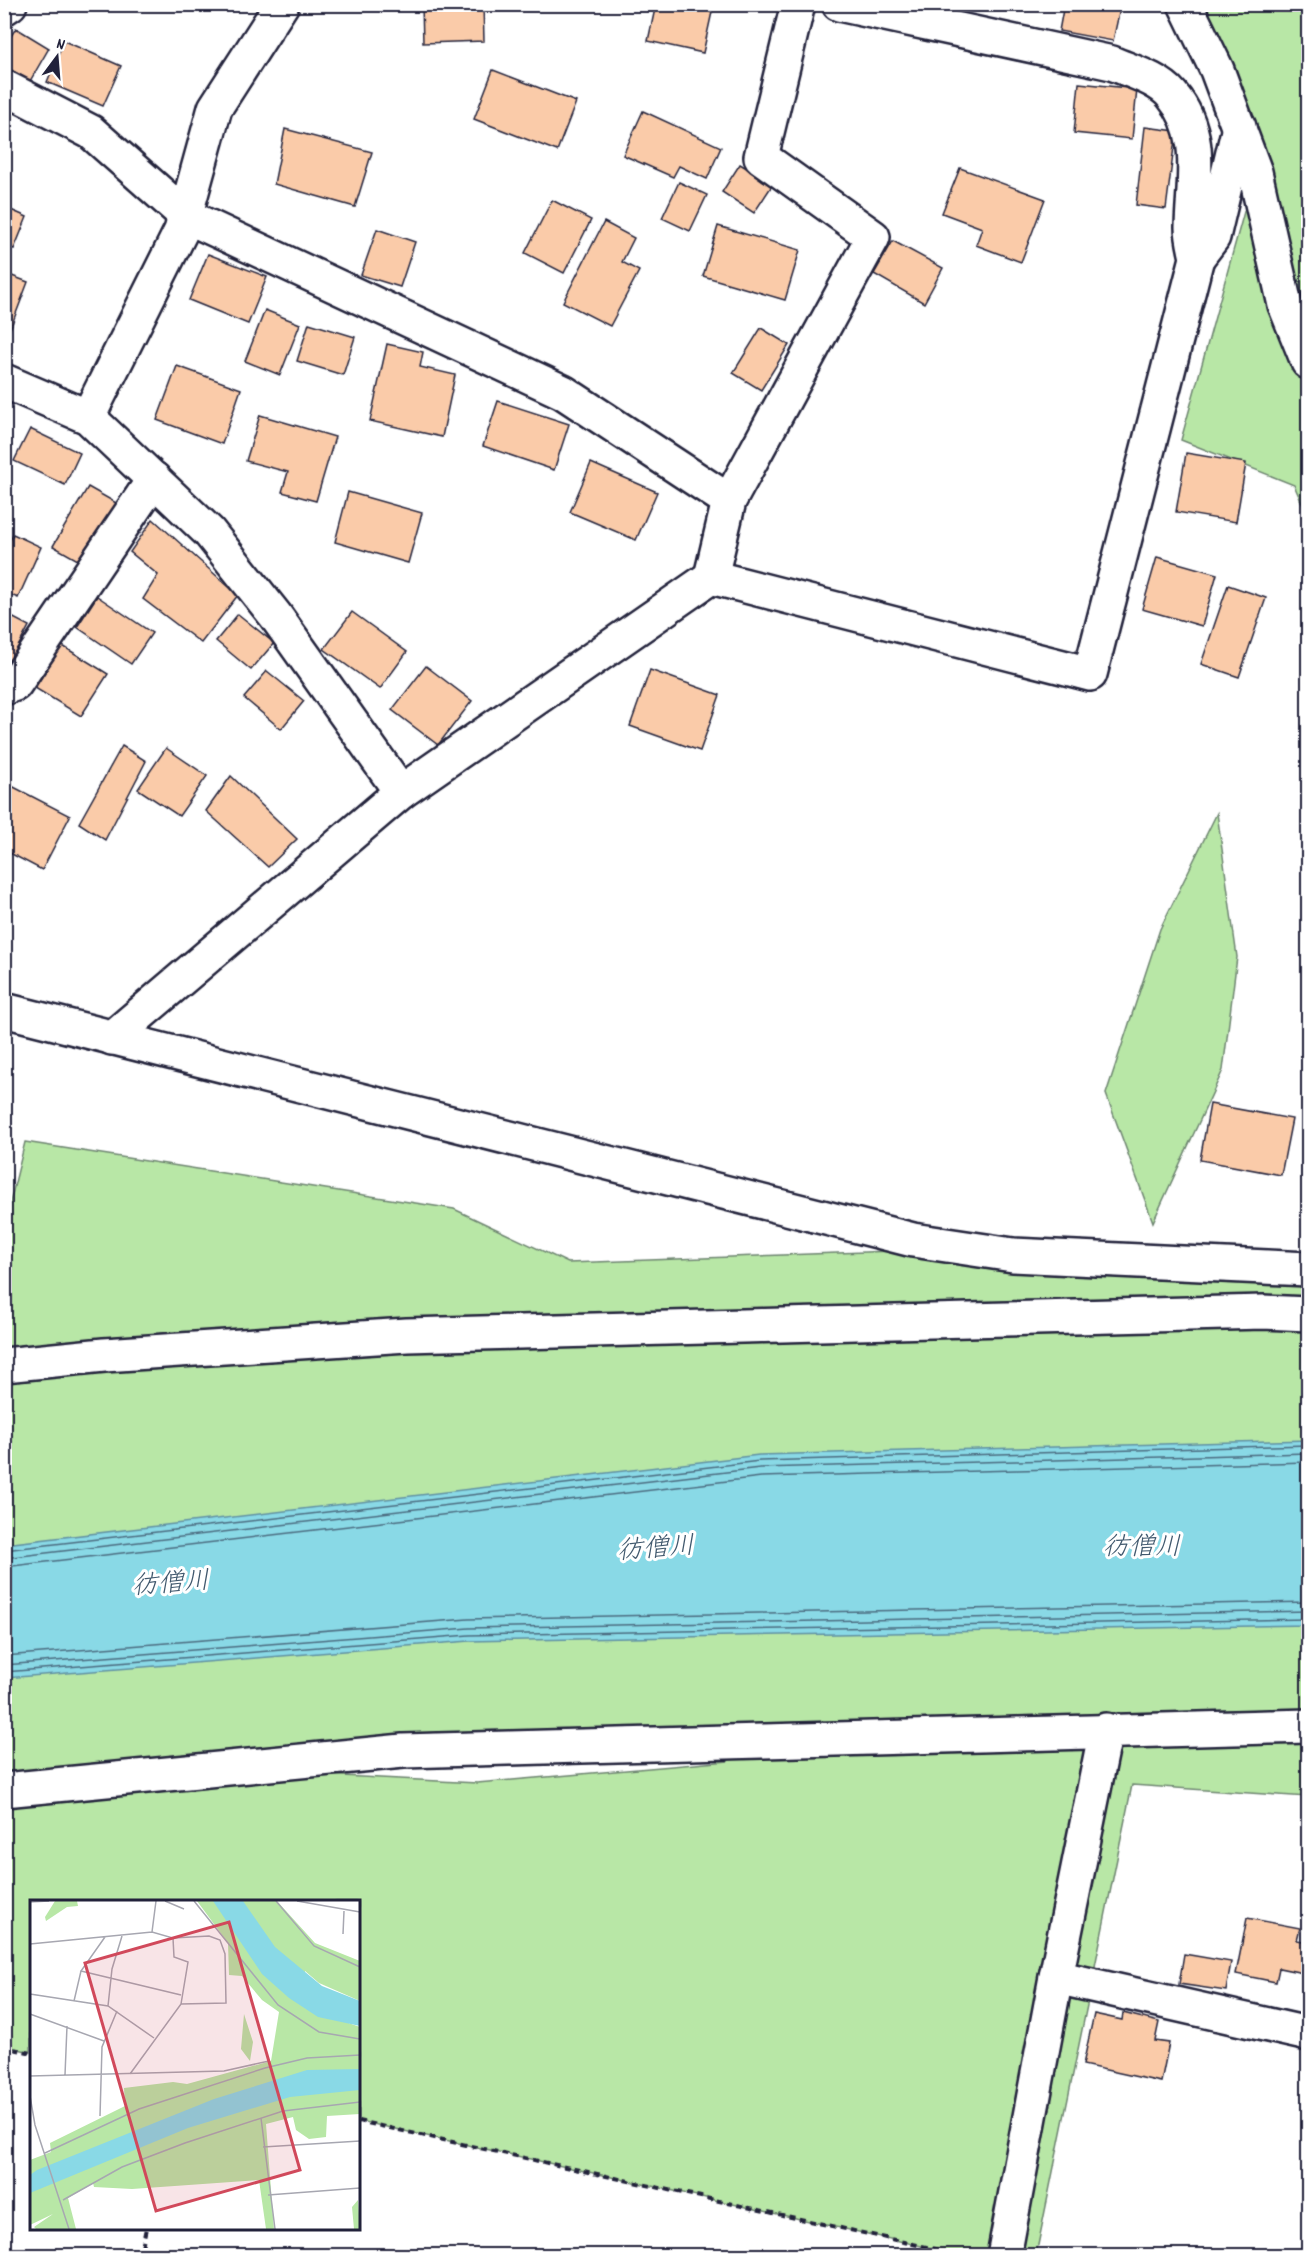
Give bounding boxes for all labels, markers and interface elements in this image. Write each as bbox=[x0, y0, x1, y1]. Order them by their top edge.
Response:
north arrow bbox=[27, 27, 87, 87]
text: N bbox=[53, 33, 68, 57]
water label: 彷僧川 bbox=[616, 1529, 696, 1571]
water label: 彷僧川 bbox=[1103, 1530, 1181, 1567]
water label: 彷僧川 bbox=[131, 1564, 211, 1606]
inset map bbox=[30, 1900, 360, 2230]

